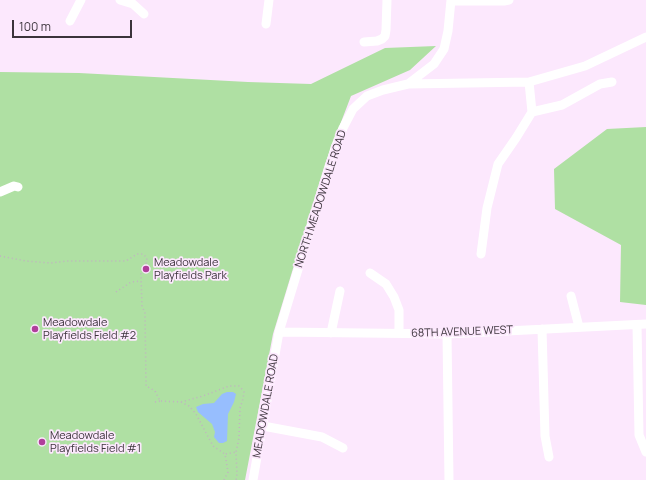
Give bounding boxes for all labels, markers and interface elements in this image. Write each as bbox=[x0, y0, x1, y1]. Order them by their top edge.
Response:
scale bar bbox=[14, 12, 134, 38]
text: 100 m bbox=[19, 18, 51, 35]
street label: NORTH MEADOWDALE ROAD bbox=[293, 129, 349, 269]
place label: Meadowdale Playfields Park bbox=[154, 256, 227, 282]
marker: Meadowdale Playfields Park bbox=[141, 264, 151, 274]
place label: Meadowdale Playfields Field #2 bbox=[43, 316, 136, 342]
marker: Meadowdale Playfields Field #2 bbox=[30, 324, 40, 334]
street label: 68TH AVENUE WEST bbox=[411, 324, 513, 340]
street label: MEADOWDALE ROAD bbox=[250, 353, 282, 459]
place label: Meadowdale Playfields Field #1 bbox=[50, 429, 141, 455]
marker: Meadowdale Playfields Field #1 bbox=[37, 437, 47, 447]

